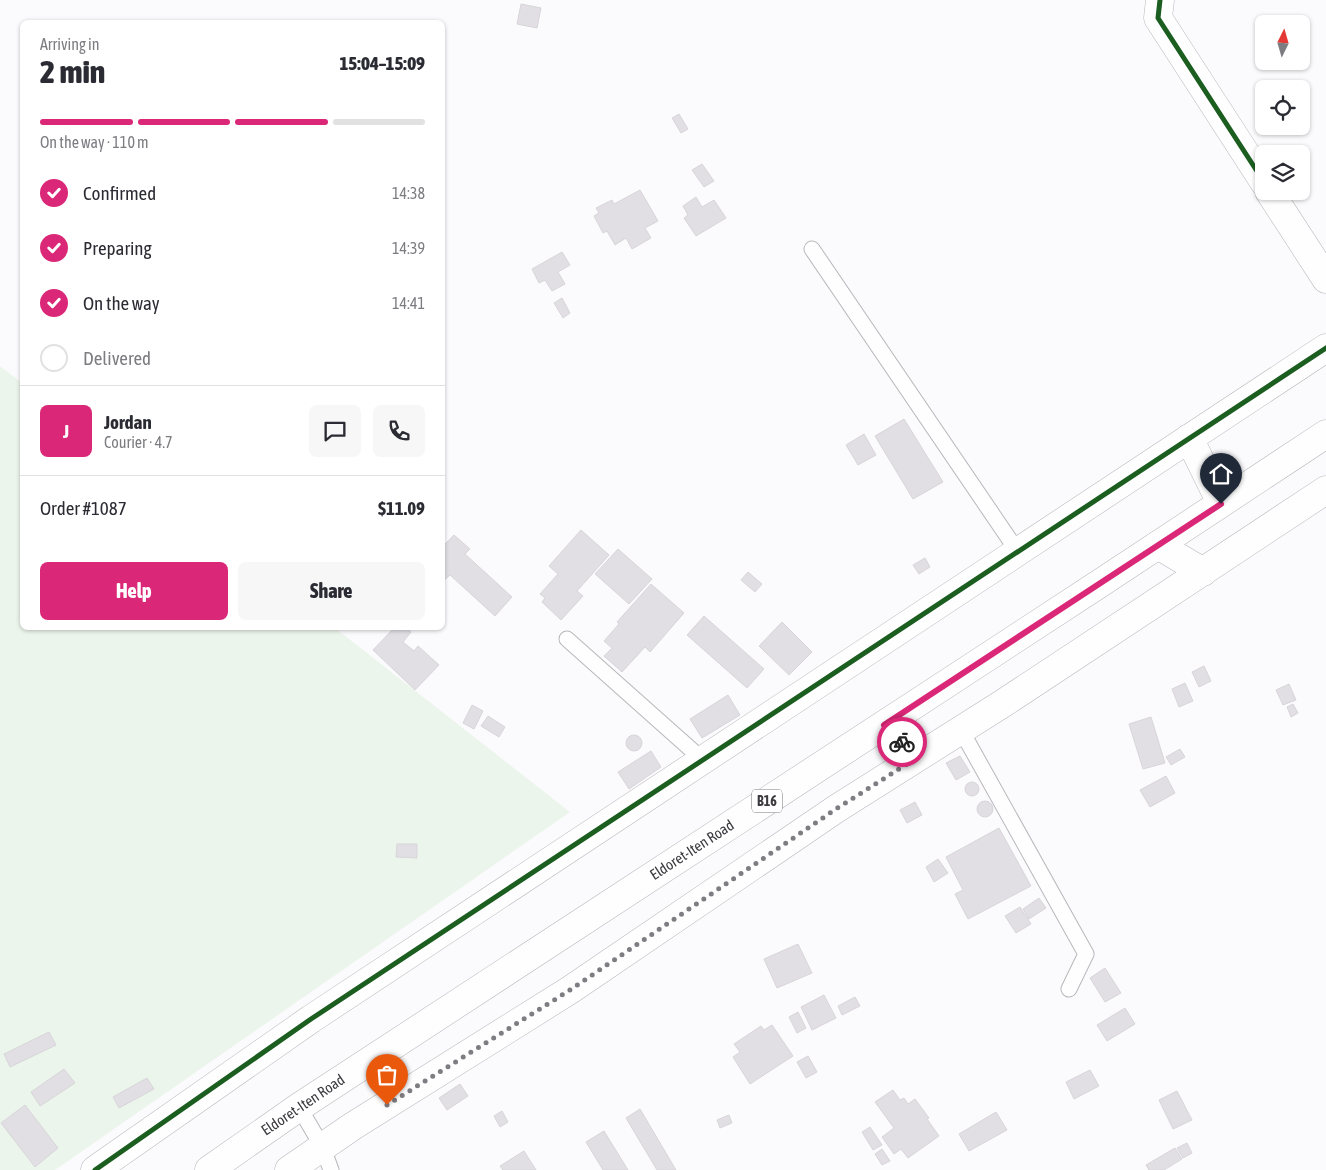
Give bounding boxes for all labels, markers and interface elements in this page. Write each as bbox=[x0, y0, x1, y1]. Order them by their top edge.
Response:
north arrow bbox=[1255, 15, 1310, 70]
map controls bbox=[1255, 15, 1310, 200]
text: Arriving in bbox=[40, 35, 100, 53]
text: 15:04–15:09 bbox=[339, 52, 425, 74]
text: 2 min bbox=[40, 53, 105, 90]
button: locate bbox=[1255, 80, 1310, 135]
text: On the way · 110 m bbox=[40, 133, 149, 151]
button: layers bbox=[1255, 145, 1310, 200]
icon: check bbox=[40, 179, 68, 207]
text: Confirmed bbox=[83, 182, 156, 204]
text: 14:38 bbox=[392, 184, 425, 202]
icon: check bbox=[40, 234, 68, 262]
text: Preparing bbox=[83, 237, 152, 259]
text: 14:39 bbox=[392, 239, 425, 257]
icon: check bbox=[40, 289, 68, 317]
text: On the way bbox=[83, 292, 160, 314]
text: 14:41 bbox=[392, 294, 425, 312]
text: Delivered bbox=[83, 347, 151, 369]
button: chat bbox=[309, 405, 361, 457]
button: phone bbox=[373, 405, 425, 457]
text: Jordan bbox=[104, 411, 152, 433]
text: J bbox=[63, 420, 69, 442]
text: Courier · 4.7 bbox=[104, 433, 173, 451]
pin bbox=[1200, 453, 1242, 504]
icon: home bbox=[1207, 460, 1235, 488]
text: Order #1087 bbox=[40, 497, 127, 519]
text: $11.09 bbox=[378, 497, 425, 519]
button: Help bbox=[40, 562, 228, 620]
button: Share bbox=[238, 562, 425, 620]
courier bbox=[877, 717, 927, 767]
icon: bike bbox=[888, 728, 916, 756]
road number: B16 bbox=[752, 789, 782, 812]
street label: Eldoret-Iten Road bbox=[647, 816, 737, 883]
pin bbox=[366, 1054, 408, 1105]
icon: bag bbox=[373, 1061, 401, 1089]
street label: Eldoret-Iten Road bbox=[258, 1071, 347, 1139]

